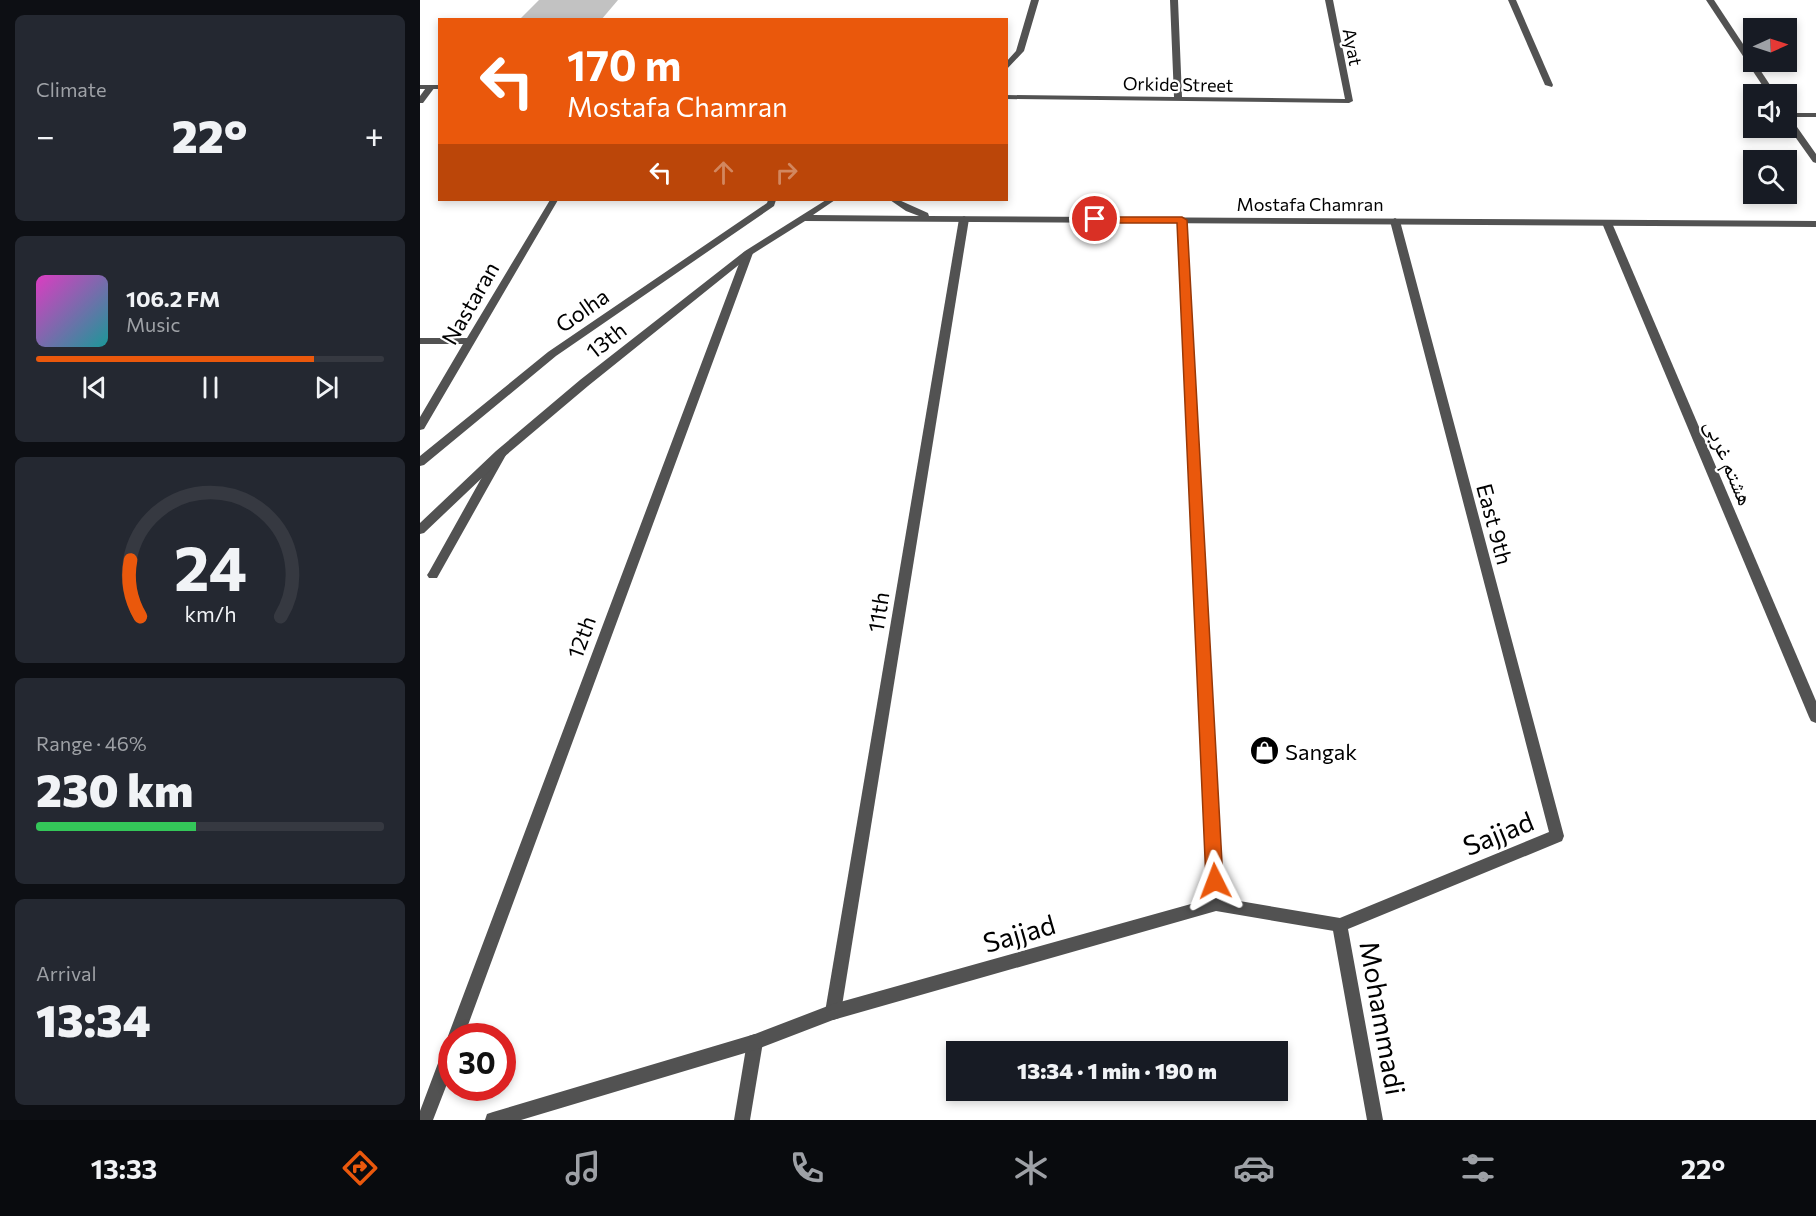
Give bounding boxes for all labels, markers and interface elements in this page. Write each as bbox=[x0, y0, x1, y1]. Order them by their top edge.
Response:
north arrow bbox=[1743, 18, 1797, 72]
map controls bbox=[1743, 18, 1797, 204]
street label: Ayat bbox=[1339, 26, 1367, 68]
text: 170 m bbox=[567, 38, 681, 90]
icon: left bbox=[468, 42, 546, 120]
street label: Orkide Street bbox=[1123, 72, 1233, 96]
text: Climate bbox=[36, 77, 106, 101]
button: sound bbox=[1743, 84, 1797, 138]
text: Mostafa Chamran bbox=[567, 90, 787, 123]
text: 22° bbox=[172, 107, 248, 162]
text: − bbox=[36, 114, 55, 155]
text: + bbox=[365, 114, 384, 155]
button: search bbox=[1743, 150, 1797, 204]
icon: left bbox=[644, 156, 677, 189]
icon: ahead bbox=[707, 156, 740, 189]
icon: right bbox=[770, 156, 803, 189]
pin bbox=[1069, 193, 1120, 244]
street label: Mostafa Chamran bbox=[1237, 193, 1384, 215]
icon: arrive bbox=[1078, 202, 1111, 235]
street label: Nastaran bbox=[435, 257, 505, 349]
street label: Golha bbox=[550, 282, 614, 338]
text: 106.2 FM bbox=[126, 285, 220, 312]
text: Music bbox=[126, 312, 180, 336]
street label: 13th bbox=[581, 316, 631, 364]
icon: previous bbox=[78, 371, 111, 404]
icon: pause bbox=[194, 371, 227, 404]
icon: next bbox=[310, 371, 343, 404]
street label: هشتم غربی bbox=[1698, 415, 1760, 510]
street label: East 9th bbox=[1471, 481, 1519, 567]
text: 24 bbox=[174, 528, 246, 604]
street label: 11th bbox=[862, 590, 894, 634]
text: km/h bbox=[184, 600, 236, 626]
street label: 12th bbox=[561, 612, 601, 662]
text: Range · 46% bbox=[36, 731, 147, 755]
shop icon: Sangak bbox=[1248, 735, 1280, 767]
place label: Sangak bbox=[1285, 738, 1357, 765]
text: 230 km bbox=[36, 761, 193, 816]
street label: Sajjad bbox=[1458, 804, 1538, 862]
position arrow bbox=[1183, 849, 1247, 913]
street label: Sajjad bbox=[979, 907, 1059, 959]
street label: Mohammadi bbox=[1353, 939, 1413, 1097]
text: Arrival bbox=[36, 961, 97, 985]
text: 13:34 bbox=[36, 991, 151, 1046]
speed limit sign: 30 bbox=[438, 1023, 516, 1101]
text: 13:34 · 1 min · 190 m bbox=[1017, 1057, 1217, 1084]
icon: directions bbox=[339, 1147, 381, 1189]
icon: music bbox=[562, 1147, 604, 1189]
icon: phone bbox=[786, 1147, 828, 1189]
icon: climate bbox=[1010, 1147, 1052, 1189]
icon: car bbox=[1233, 1147, 1275, 1189]
icon: filters bbox=[1457, 1147, 1499, 1189]
text: 13:33 bbox=[91, 1152, 157, 1185]
text: 22° bbox=[1681, 1152, 1725, 1185]

